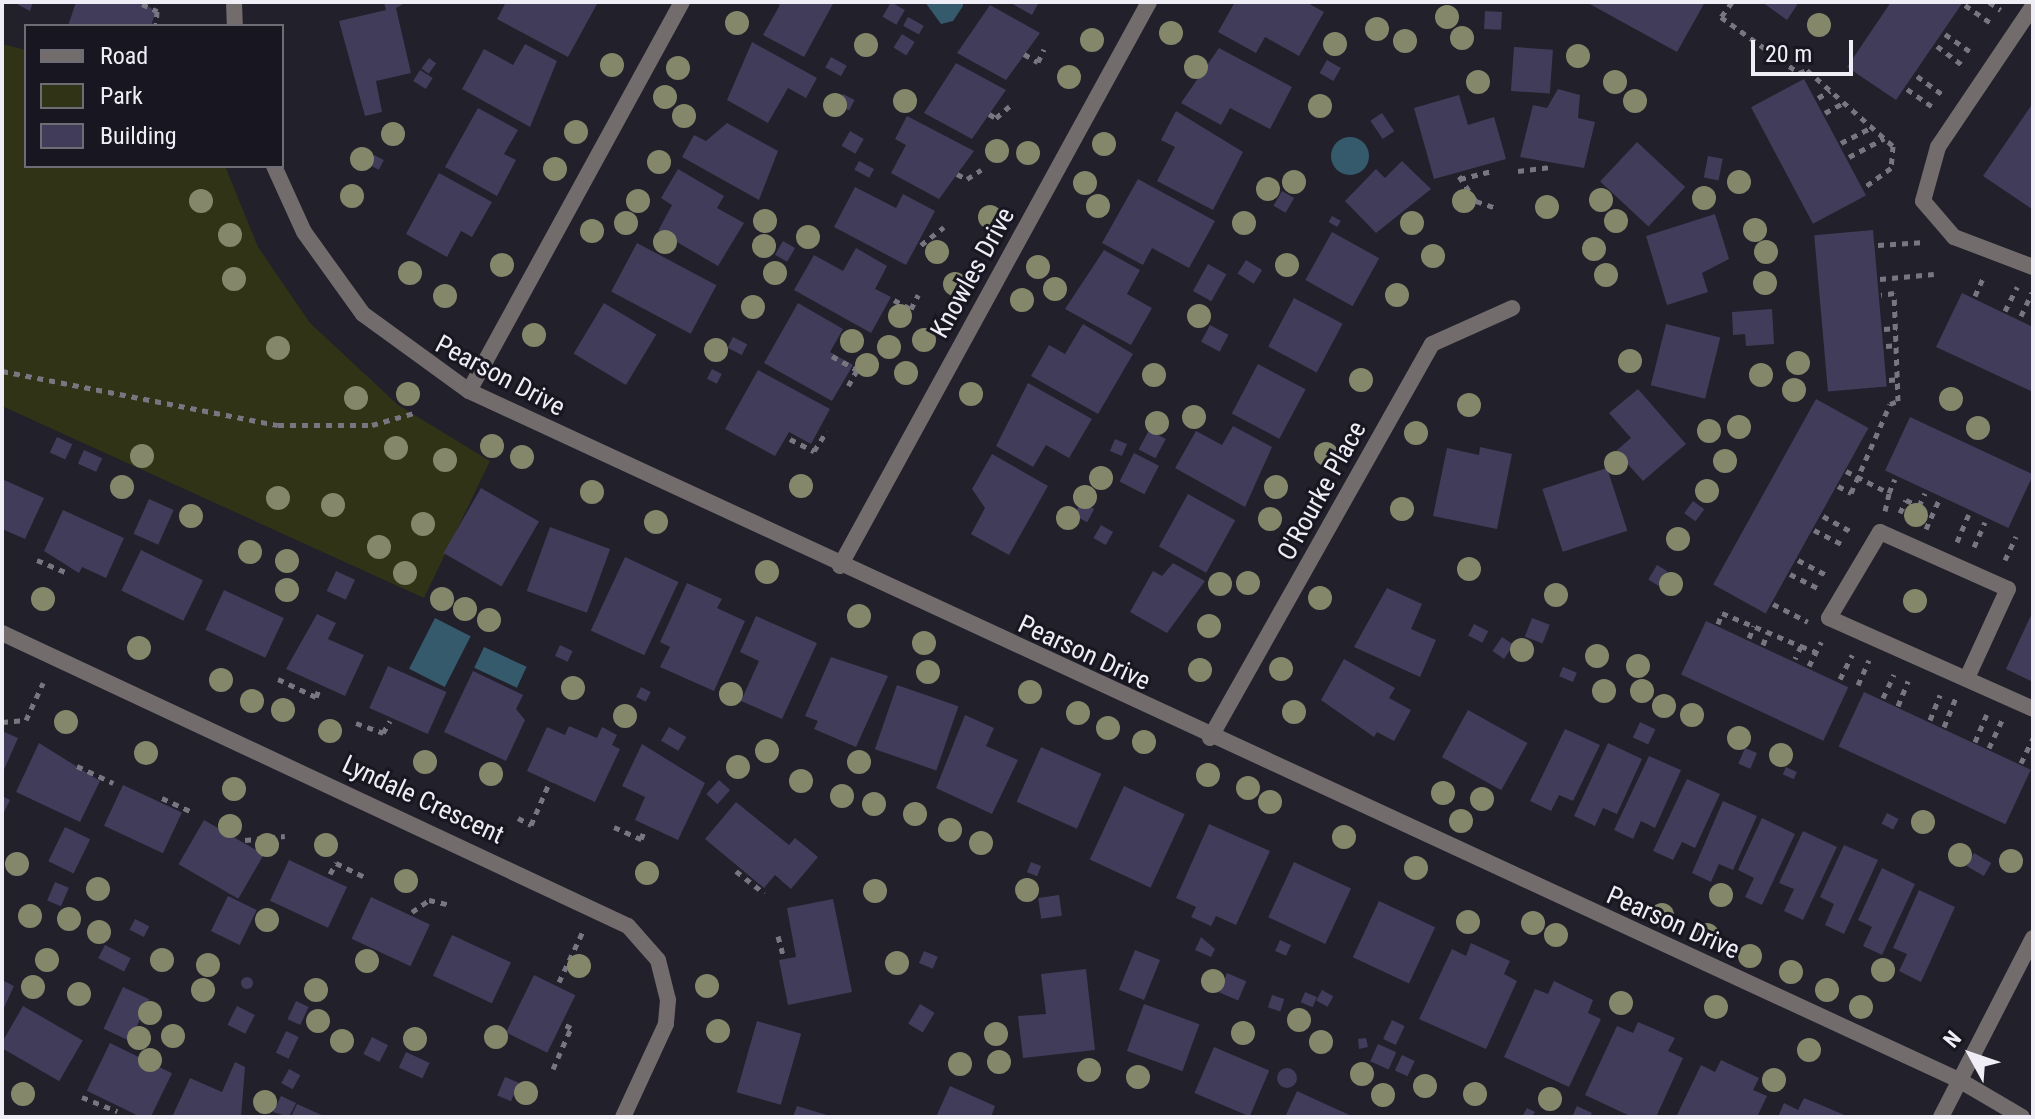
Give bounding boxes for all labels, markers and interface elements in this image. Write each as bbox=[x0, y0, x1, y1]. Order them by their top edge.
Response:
legend bbox=[24, 24, 284, 168]
scale bar bbox=[1755, 24, 1857, 74]
text: 20 m bbox=[1765, 40, 1812, 68]
text: Road bbox=[100, 42, 148, 70]
text: Park bbox=[100, 82, 143, 110]
text: Building bbox=[100, 122, 177, 150]
street label: Knowles Drive bbox=[924, 202, 1022, 344]
street label: Pearson Drive bbox=[430, 329, 570, 423]
street label: O'Rourke Place bbox=[1271, 416, 1373, 566]
street label: Pearson Drive bbox=[1013, 609, 1155, 697]
street label: Lyndale Crescent bbox=[337, 749, 509, 851]
street label: Pearson Drive bbox=[1602, 880, 1744, 966]
north arrow bbox=[1931, 1015, 2011, 1095]
text: N bbox=[1938, 1026, 1966, 1052]

